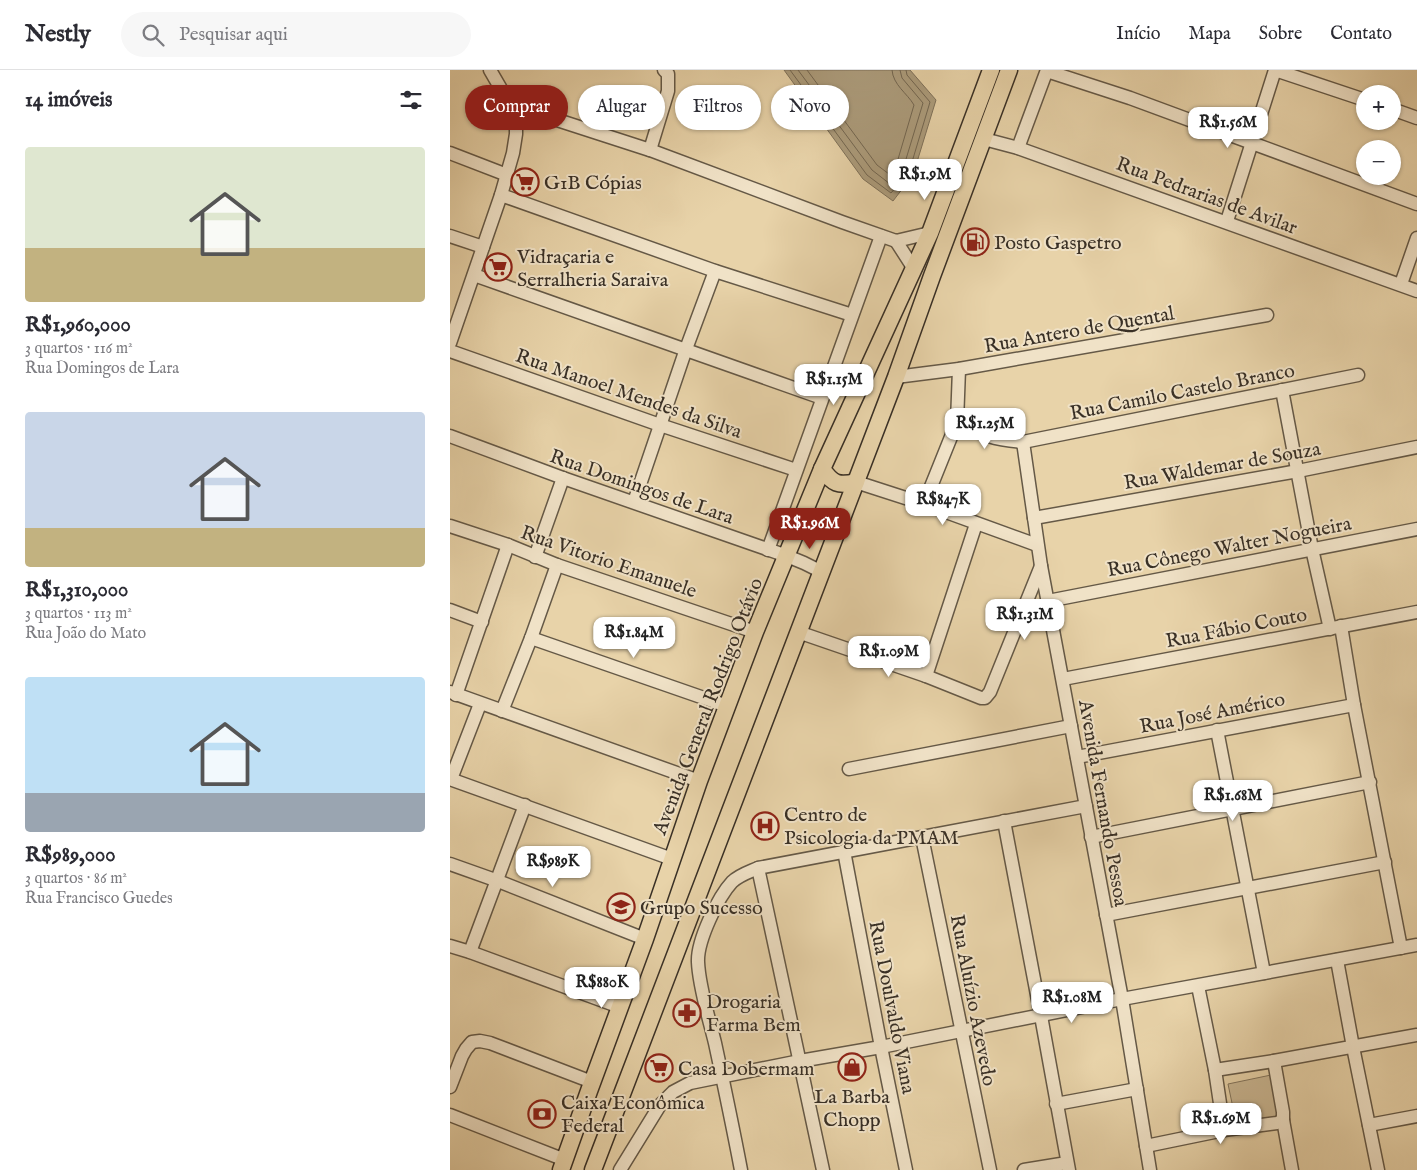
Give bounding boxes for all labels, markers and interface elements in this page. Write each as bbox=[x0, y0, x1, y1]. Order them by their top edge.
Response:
search box bbox=[121, 12, 471, 57]
text: Nestly bbox=[25, 19, 91, 50]
icon: search bbox=[139, 21, 167, 49]
text: Pesquisar aqui bbox=[179, 23, 288, 47]
text: Início bbox=[1116, 23, 1161, 46]
text: Mapa bbox=[1189, 23, 1231, 46]
text: Sobre bbox=[1259, 23, 1302, 46]
text: Contato bbox=[1330, 23, 1392, 46]
chip: Comprar bbox=[465, 85, 568, 130]
chip: Alugar bbox=[578, 85, 665, 130]
chip: Filtros bbox=[675, 85, 761, 130]
chip: Novo bbox=[771, 85, 849, 130]
map controls bbox=[1356, 85, 1401, 185]
button: + bbox=[1356, 85, 1401, 130]
icon: filters bbox=[397, 86, 425, 114]
text: 14 imóveis bbox=[25, 87, 112, 114]
pin: R$1.56M bbox=[1182, 106, 1274, 149]
text: R$1.56M bbox=[1199, 113, 1257, 133]
button: − bbox=[1356, 140, 1401, 185]
street label: Rua Pedrarias de Avilar bbox=[1112, 152, 1301, 241]
pin: R$1.9M bbox=[884, 158, 966, 201]
text: R$1.9M bbox=[899, 165, 951, 185]
supermarket icon: G1B Cópias bbox=[510, 167, 540, 197]
place label: G1B Cópias bbox=[544, 171, 642, 196]
icon: home bbox=[180, 179, 270, 269]
fuel station icon: Posto Gaspetro bbox=[960, 227, 990, 257]
place label: Posto Gaspetro bbox=[994, 231, 1122, 256]
place label: Vidraçaria e Serralheria Saraiva bbox=[516, 245, 669, 293]
supermarket icon: Vidraçaria e Serralheria Saraiva bbox=[483, 252, 513, 282]
street label: Rua Antero de Quental bbox=[982, 301, 1177, 360]
text: R$1,960,000 bbox=[25, 312, 131, 339]
text: 3 quartos · 116 m² bbox=[25, 339, 133, 359]
street label: Rua Manoel Mendes da Silva bbox=[512, 344, 745, 445]
street label: Rua Camilo Castelo Branco bbox=[1068, 358, 1297, 427]
text: Rua Domingos de Lara bbox=[25, 359, 179, 379]
pin: R$1.15M bbox=[788, 364, 880, 406]
text: R$1.15M bbox=[805, 370, 863, 390]
pin: R$1.25M bbox=[939, 408, 1031, 450]
text: R$1.25M bbox=[956, 414, 1014, 434]
street label: Rua Waldemar de Souza bbox=[1122, 437, 1323, 496]
icon: home bbox=[180, 444, 270, 534]
street label: Rua Domingos de Lara bbox=[546, 444, 737, 531]
pin: R$847K bbox=[902, 484, 984, 526]
text: R$847K bbox=[916, 490, 970, 510]
pin: R$1.96M bbox=[764, 508, 856, 550]
street label: Rua Cônego Walter Nogueira bbox=[1105, 511, 1354, 583]
text: R$1.96M bbox=[780, 514, 840, 534]
street label: Rua Vitorio Emanuele bbox=[517, 521, 700, 604]
street label: Avenida General Rodrigo Otávio bbox=[647, 574, 769, 840]
text: R$1,310,000 bbox=[25, 577, 128, 604]
pin: R$1.31M bbox=[979, 598, 1071, 641]
street label: Rua Fábio Couto bbox=[1163, 602, 1309, 654]
text: 3 quartos · 113 m² bbox=[25, 604, 132, 624]
text: R$1.31M bbox=[996, 605, 1054, 625]
pin: R$1.84M bbox=[588, 616, 680, 659]
text: R$1.84M bbox=[604, 623, 664, 643]
text: Rua João do Mato bbox=[25, 624, 146, 644]
pin: R$1.09M bbox=[843, 636, 935, 678]
text: R$1.09M bbox=[859, 642, 919, 662]
street label: Rua José Américo bbox=[1137, 687, 1287, 740]
street label: Avenida Fernando Pessoa bbox=[1072, 697, 1133, 909]
icon: home bbox=[180, 709, 270, 799]
pin: R$1.68M bbox=[1187, 780, 1279, 822]
text: R$1.68M bbox=[1204, 786, 1262, 806]
place label: Centro de Psicologia da PMAM bbox=[784, 803, 959, 851]
hospital icon: Centro de Psicologia da PMAM bbox=[750, 811, 780, 841]
text: R$989,000 bbox=[25, 842, 116, 869]
pin: R$989K bbox=[512, 846, 594, 888]
text: R$989K bbox=[527, 852, 579, 872]
text: 3 quartos · 86 m² bbox=[25, 869, 127, 889]
text: Rua Francisco Guedes bbox=[25, 889, 173, 909]
school or university icon: Grupo Sucesso bbox=[606, 892, 636, 922]
place label: Grupo Sucesso bbox=[640, 896, 763, 921]
street label: Rua Aluízio Azevedo bbox=[944, 912, 1001, 1088]
street label: Rua Doulvaldo Viana bbox=[862, 919, 921, 1096]
pin: R$880K bbox=[561, 966, 643, 1009]
text: R$880K bbox=[576, 973, 628, 993]
pin: R$1.08M bbox=[1026, 982, 1118, 1024]
text: R$1.08M bbox=[1042, 988, 1102, 1008]
place label: Drogaria Farma Bem bbox=[706, 990, 801, 1038]
pharmacy icon: Drogaria Farma Bem bbox=[672, 998, 702, 1028]
shop icon: La Barba Chopp bbox=[837, 1052, 867, 1082]
supermarket icon: Casa Dobermam bbox=[644, 1053, 674, 1083]
place label: Casa Dobermam bbox=[678, 1057, 815, 1082]
place label: La Barba Chopp bbox=[814, 1085, 890, 1133]
place label: Caixa Econômica Federal bbox=[561, 1091, 705, 1139]
bank icon: Caixa Econômica Federal bbox=[527, 1099, 557, 1129]
pin: R$1.69M bbox=[1175, 1102, 1267, 1145]
text: R$1.69M bbox=[1191, 1109, 1251, 1129]

